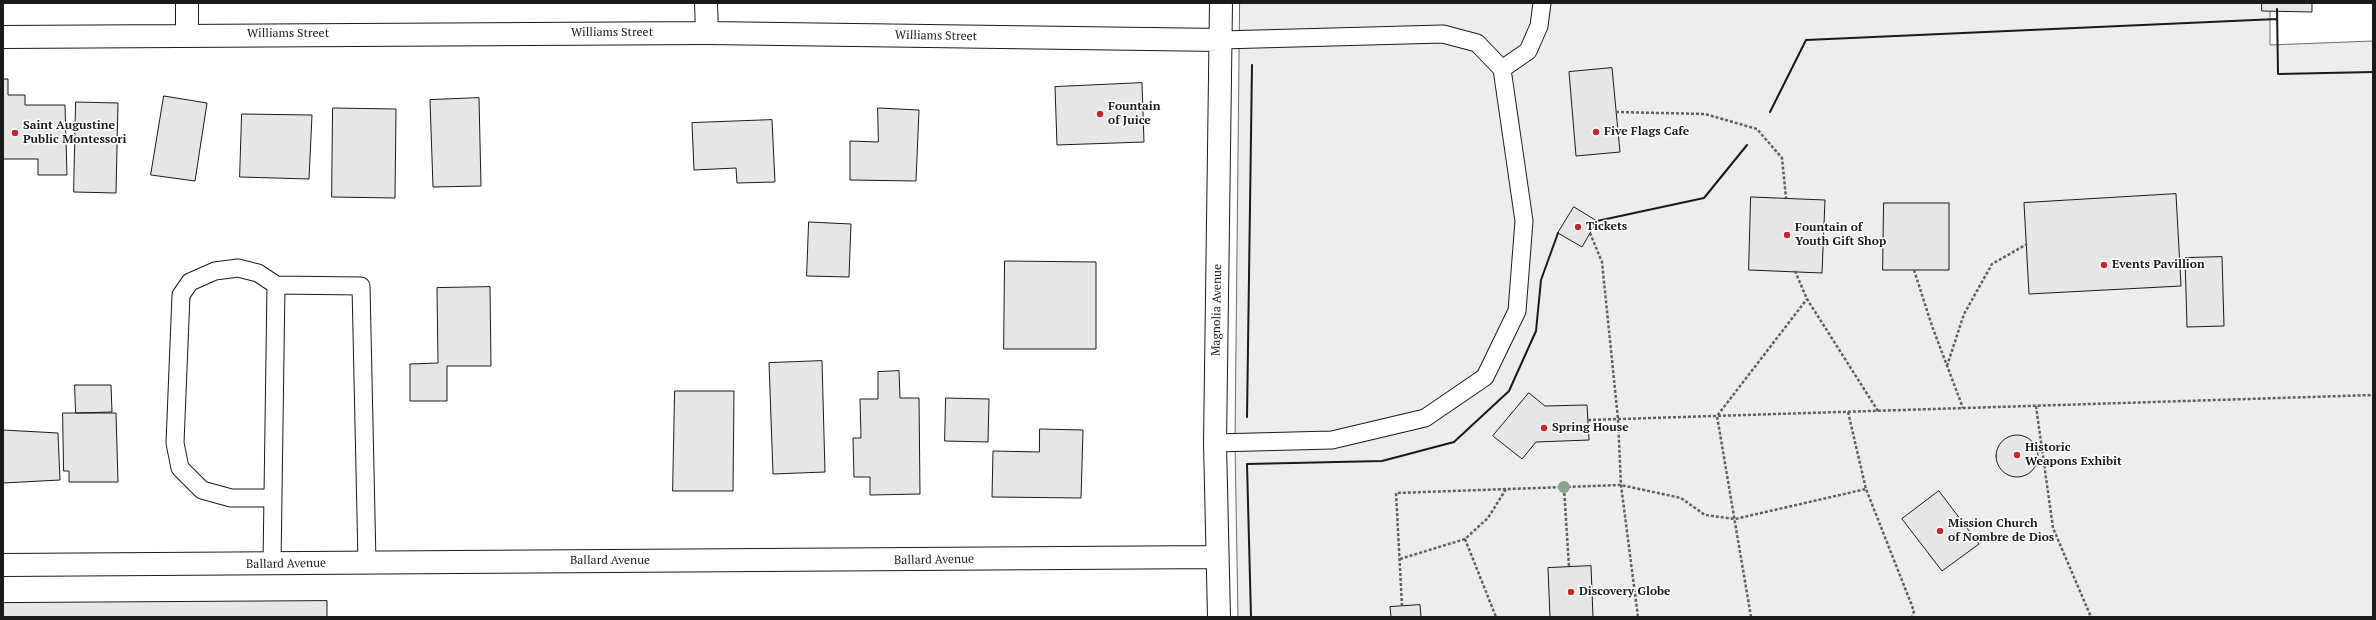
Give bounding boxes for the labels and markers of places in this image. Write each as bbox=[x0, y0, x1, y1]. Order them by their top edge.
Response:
place label: Fountain of Juice bbox=[1108, 100, 1160, 128]
marker: Fountain of Juice bbox=[1095, 109, 1105, 119]
place label: Saint Augustine Public Montessori bbox=[23, 119, 127, 147]
place label: Five Flags Cafe bbox=[1604, 125, 1689, 139]
marker: Five Flags Cafe bbox=[1591, 127, 1601, 137]
marker: Saint Augustine Public Montessori bbox=[10, 128, 20, 138]
place label: Tickets bbox=[1586, 220, 1627, 234]
place label: Fountain of Youth Gift Shop bbox=[1795, 221, 1886, 249]
marker: Tickets bbox=[1573, 222, 1583, 232]
marker: Fountain of Youth Gift Shop bbox=[1782, 230, 1792, 240]
place label: Events Pavillion bbox=[2112, 258, 2205, 272]
marker: Events Pavillion bbox=[2099, 260, 2109, 270]
place label: Spring House bbox=[1552, 421, 1629, 435]
marker: Spring House bbox=[1539, 423, 1549, 433]
place label: Historic Weapons Exhibit bbox=[2025, 441, 2122, 469]
marker: Historic Weapons Exhibit bbox=[2012, 450, 2022, 460]
place label: Mission Church of Nombre de Dios bbox=[1948, 517, 2054, 545]
marker: Mission Church of Nombre de Dios bbox=[1935, 526, 1945, 536]
place label: Discovery Globe bbox=[1579, 585, 1671, 599]
marker: Discovery Globe bbox=[1566, 587, 1576, 597]

